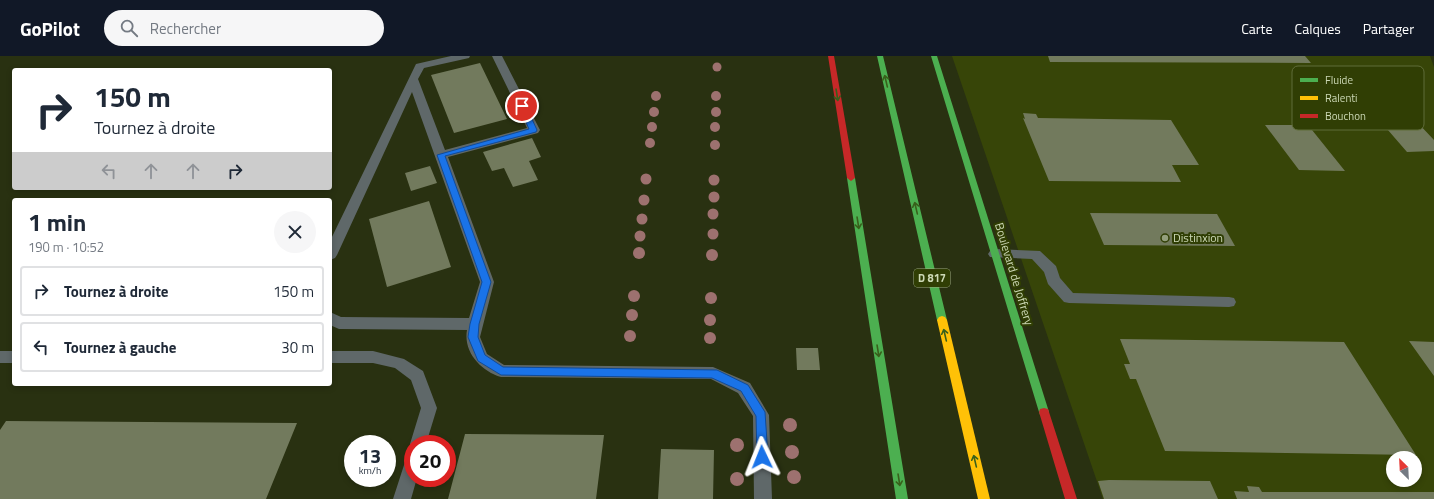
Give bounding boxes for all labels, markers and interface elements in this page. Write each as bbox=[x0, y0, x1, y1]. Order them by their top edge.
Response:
search box bbox=[104, 10, 384, 46]
text: GoPilot bbox=[20, 14, 80, 43]
icon: search bbox=[118, 17, 140, 39]
text: Rechercher bbox=[150, 17, 221, 40]
text: Carte bbox=[1241, 18, 1273, 39]
text: Calques bbox=[1295, 18, 1341, 39]
text: Partager bbox=[1363, 18, 1414, 39]
legend bbox=[1292, 66, 1424, 130]
text: Fluide bbox=[1325, 72, 1353, 88]
text: 150 m bbox=[94, 75, 171, 118]
one-way arrow bbox=[881, 75, 889, 88]
icon: right bbox=[28, 84, 80, 136]
one-way arrow bbox=[833, 88, 841, 101]
pin bbox=[505, 89, 539, 123]
text: Ralenti bbox=[1325, 90, 1358, 106]
icon: arrive bbox=[511, 95, 533, 117]
text: Bouchon bbox=[1325, 108, 1366, 124]
text: Tournez à droite bbox=[94, 114, 215, 141]
icon: left bbox=[98, 160, 120, 182]
icon: ahead bbox=[140, 160, 162, 182]
icon: ahead bbox=[182, 160, 204, 182]
icon: right bbox=[224, 160, 246, 182]
one-way arrow bbox=[911, 202, 919, 215]
text: 1 min bbox=[28, 204, 86, 240]
button: close bbox=[274, 211, 316, 253]
one-way arrow bbox=[854, 216, 862, 229]
street label: Boulevard de Joffrery bbox=[990, 220, 1039, 328]
place label: Distinxion bbox=[1173, 228, 1223, 247]
marker: Distinxion bbox=[1160, 233, 1170, 243]
text: 190 m · 10:52 bbox=[28, 237, 104, 257]
road number: D 817 bbox=[914, 269, 950, 287]
icon: right bbox=[30, 280, 52, 302]
text: Tournez à droite bbox=[64, 280, 169, 303]
text: 150 m bbox=[273, 280, 314, 303]
one-way arrow bbox=[941, 328, 949, 341]
icon: left bbox=[30, 336, 52, 358]
text: Tournez à gauche bbox=[64, 336, 176, 359]
text: 30 m bbox=[281, 336, 314, 359]
one-way arrow bbox=[874, 344, 882, 357]
speed limit sign: 20 bbox=[404, 435, 456, 487]
position arrow bbox=[741, 436, 783, 478]
text: 13 bbox=[359, 440, 381, 471]
north arrow bbox=[1386, 451, 1422, 487]
map controls bbox=[1386, 451, 1422, 487]
one-way arrow bbox=[971, 455, 979, 468]
text: km/h bbox=[359, 463, 381, 478]
one-way arrow bbox=[895, 473, 903, 486]

